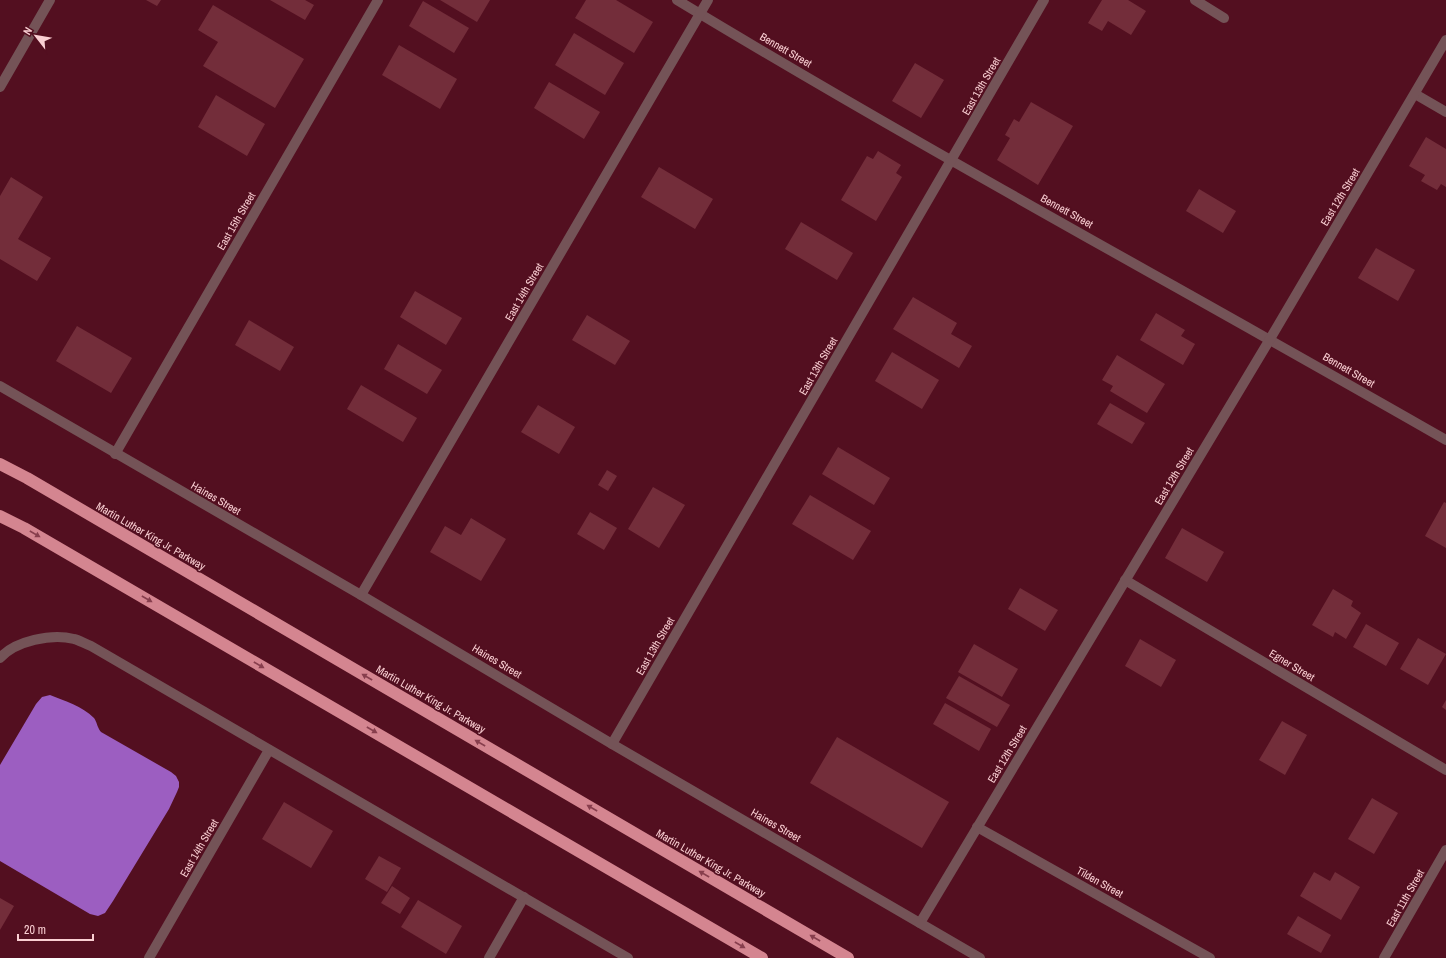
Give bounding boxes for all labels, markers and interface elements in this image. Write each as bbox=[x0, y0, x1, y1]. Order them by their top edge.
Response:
north arrow bbox=[16, 16, 56, 56]
text: N bbox=[20, 24, 35, 37]
street label: Bennett Street bbox=[758, 30, 815, 71]
street label: East 13th Street bbox=[959, 54, 1003, 118]
street label: East 12th Street bbox=[1317, 165, 1363, 228]
street label: East 15th Street bbox=[214, 189, 258, 253]
street label: Bennett Street bbox=[1038, 191, 1096, 231]
street label: East 14th Street bbox=[502, 260, 546, 324]
street label: East 13th Street bbox=[796, 334, 840, 398]
street label: Bennett Street bbox=[1321, 350, 1378, 391]
street label: East 12th Street bbox=[1151, 444, 1197, 507]
street label: Haines Street bbox=[189, 478, 244, 518]
street label: Martin Luther King Jr. Parkway bbox=[94, 499, 209, 573]
one-way arrow bbox=[29, 530, 41, 537]
one-way arrow bbox=[141, 596, 153, 603]
street label: East 13th Street bbox=[633, 614, 677, 678]
street label: Haines Street bbox=[470, 641, 525, 681]
street label: Egner Street bbox=[1267, 646, 1318, 684]
one-way arrow bbox=[253, 661, 265, 668]
street label: Martin Luther King Jr. Parkway bbox=[374, 662, 489, 736]
one-way arrow bbox=[361, 674, 373, 681]
street label: East 12th Street bbox=[984, 722, 1030, 785]
one-way arrow bbox=[366, 727, 378, 734]
one-way arrow bbox=[474, 739, 486, 746]
one-way arrow bbox=[586, 805, 598, 812]
street label: Haines Street bbox=[749, 805, 804, 845]
street label: East 14th Street bbox=[177, 816, 221, 880]
street label: Martin Luther King Jr. Parkway bbox=[654, 826, 769, 900]
street label: Tilden Street bbox=[1074, 863, 1126, 901]
street label: East 11th Street bbox=[1383, 866, 1427, 929]
one-way arrow bbox=[698, 871, 710, 878]
scale bar bbox=[18, 916, 93, 942]
text: 20 m bbox=[24, 922, 46, 938]
one-way arrow bbox=[809, 935, 821, 942]
one-way arrow bbox=[734, 941, 746, 948]

